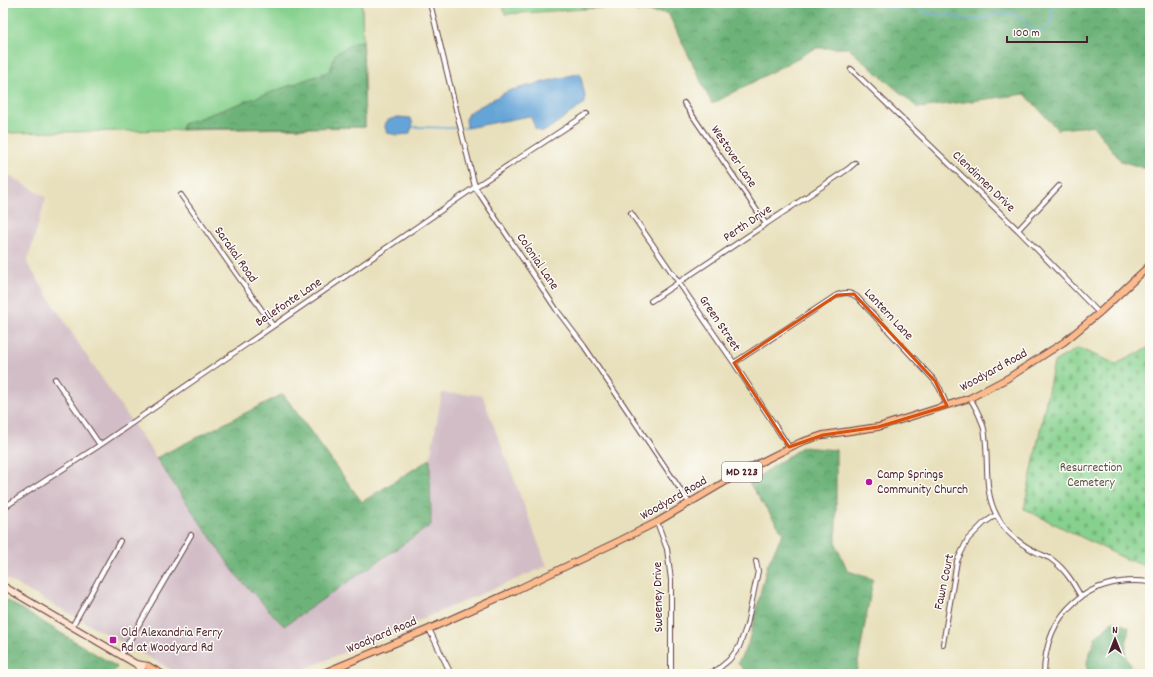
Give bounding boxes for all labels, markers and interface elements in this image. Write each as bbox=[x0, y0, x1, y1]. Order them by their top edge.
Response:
scale bar bbox=[1007, 18, 1087, 44]
text: 100 m bbox=[1013, 25, 1040, 42]
street label: Westover Lane bbox=[705, 122, 761, 192]
street label: Clendinnen Drive bbox=[947, 147, 1019, 217]
street label: Perth Drive bbox=[720, 201, 776, 247]
street label: Sarakal Road bbox=[209, 223, 261, 287]
street label: Colonial Lane bbox=[511, 230, 563, 294]
street label: Bellefonte Lane bbox=[252, 273, 326, 332]
street label: Lantern Lane bbox=[859, 285, 917, 345]
street label: Green Street bbox=[693, 292, 745, 356]
street label: Woodyard Road bbox=[957, 345, 1031, 397]
park label: Resurrection Cemetery bbox=[1060, 459, 1122, 493]
road number: MD 223 bbox=[722, 462, 762, 482]
place label: Camp Springs Community Church bbox=[877, 466, 968, 500]
street label: Woodyard Road bbox=[637, 472, 711, 526]
marker: Camp Springs Community Church bbox=[864, 477, 874, 487]
street label: Fawn Court bbox=[930, 552, 960, 612]
street label: Sweeney Drive bbox=[649, 561, 669, 632]
street label: Woodyard Road bbox=[344, 613, 420, 659]
north arrow bbox=[1095, 619, 1135, 659]
text: N bbox=[1112, 623, 1118, 639]
place label: Old Alexandria Ferry Rd at Woodyard Rd bbox=[121, 624, 223, 658]
marker: Old Alexandria Ferry Rd at Woodyard Rd bbox=[108, 635, 118, 645]

